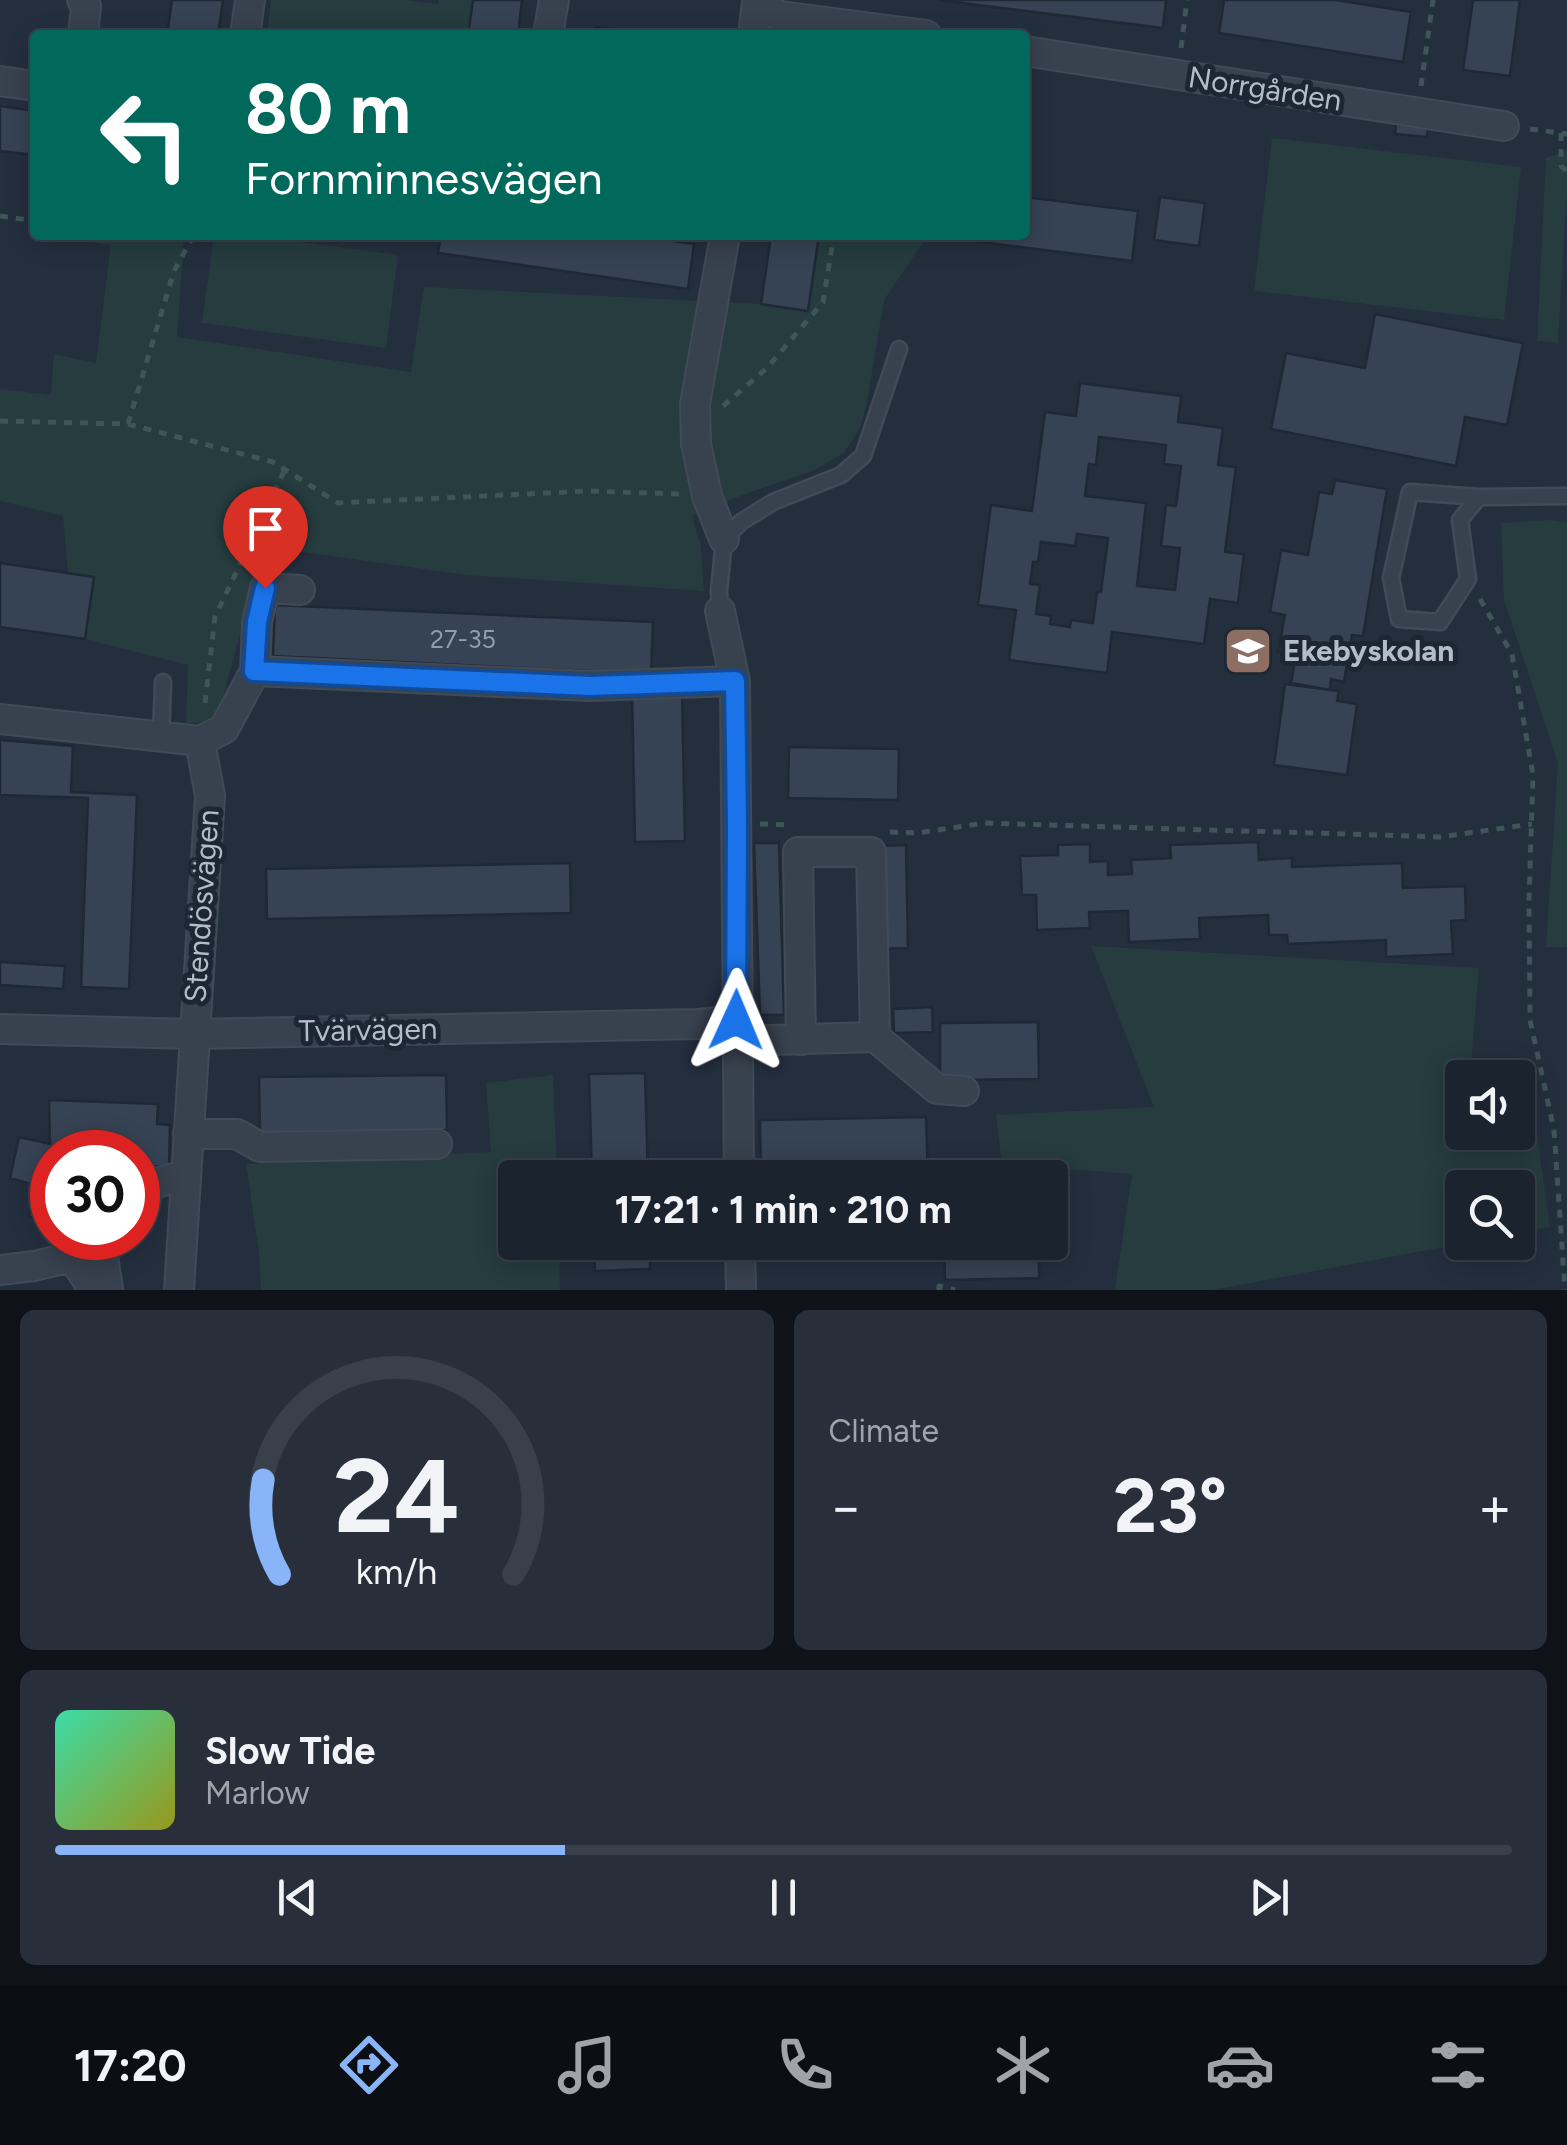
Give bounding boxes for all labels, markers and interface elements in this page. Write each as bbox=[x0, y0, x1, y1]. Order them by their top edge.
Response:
street label: Norrgården bbox=[1186, 58, 1344, 119]
text: 80 m bbox=[245, 66, 411, 151]
icon: left bbox=[80, 70, 210, 200]
text: Fornminnesvägen bbox=[245, 151, 603, 205]
pin bbox=[223, 486, 308, 589]
icon: arrive bbox=[238, 501, 293, 556]
house number: 27-35 bbox=[430, 624, 496, 654]
school or university icon: Ekebyskolan bbox=[1222, 625, 1274, 677]
place label: Ekebyskolan bbox=[1283, 632, 1454, 669]
street label: Stendösvägen bbox=[176, 808, 227, 1004]
position arrow bbox=[684, 968, 788, 1072]
street label: Tvärvägen bbox=[298, 1010, 438, 1049]
map controls bbox=[1445, 1060, 1535, 1260]
button: sound bbox=[1445, 1060, 1535, 1150]
speed limit sign: 30 bbox=[30, 1130, 160, 1260]
button: search bbox=[1445, 1170, 1535, 1260]
text: 17:21 · 1 min · 210 m bbox=[614, 1187, 952, 1233]
text: Climate bbox=[829, 1412, 939, 1450]
text: 24 bbox=[334, 1433, 460, 1558]
text: 23° bbox=[1114, 1461, 1227, 1551]
text: − bbox=[829, 1474, 863, 1540]
text: + bbox=[1478, 1474, 1512, 1540]
text: km/h bbox=[356, 1550, 438, 1593]
text: Slow Tide bbox=[205, 1728, 375, 1774]
text: Marlow bbox=[205, 1774, 309, 1812]
icon: previous bbox=[270, 1870, 325, 1925]
icon: pause bbox=[756, 1870, 811, 1925]
icon: next bbox=[1242, 1870, 1297, 1925]
icon: directions bbox=[334, 2030, 404, 2100]
icon: music bbox=[552, 2030, 622, 2100]
icon: phone bbox=[770, 2030, 840, 2100]
icon: climate bbox=[988, 2030, 1058, 2100]
icon: car bbox=[1205, 2030, 1275, 2100]
icon: filters bbox=[1423, 2030, 1493, 2100]
text: 17:20 bbox=[74, 2038, 187, 2092]

